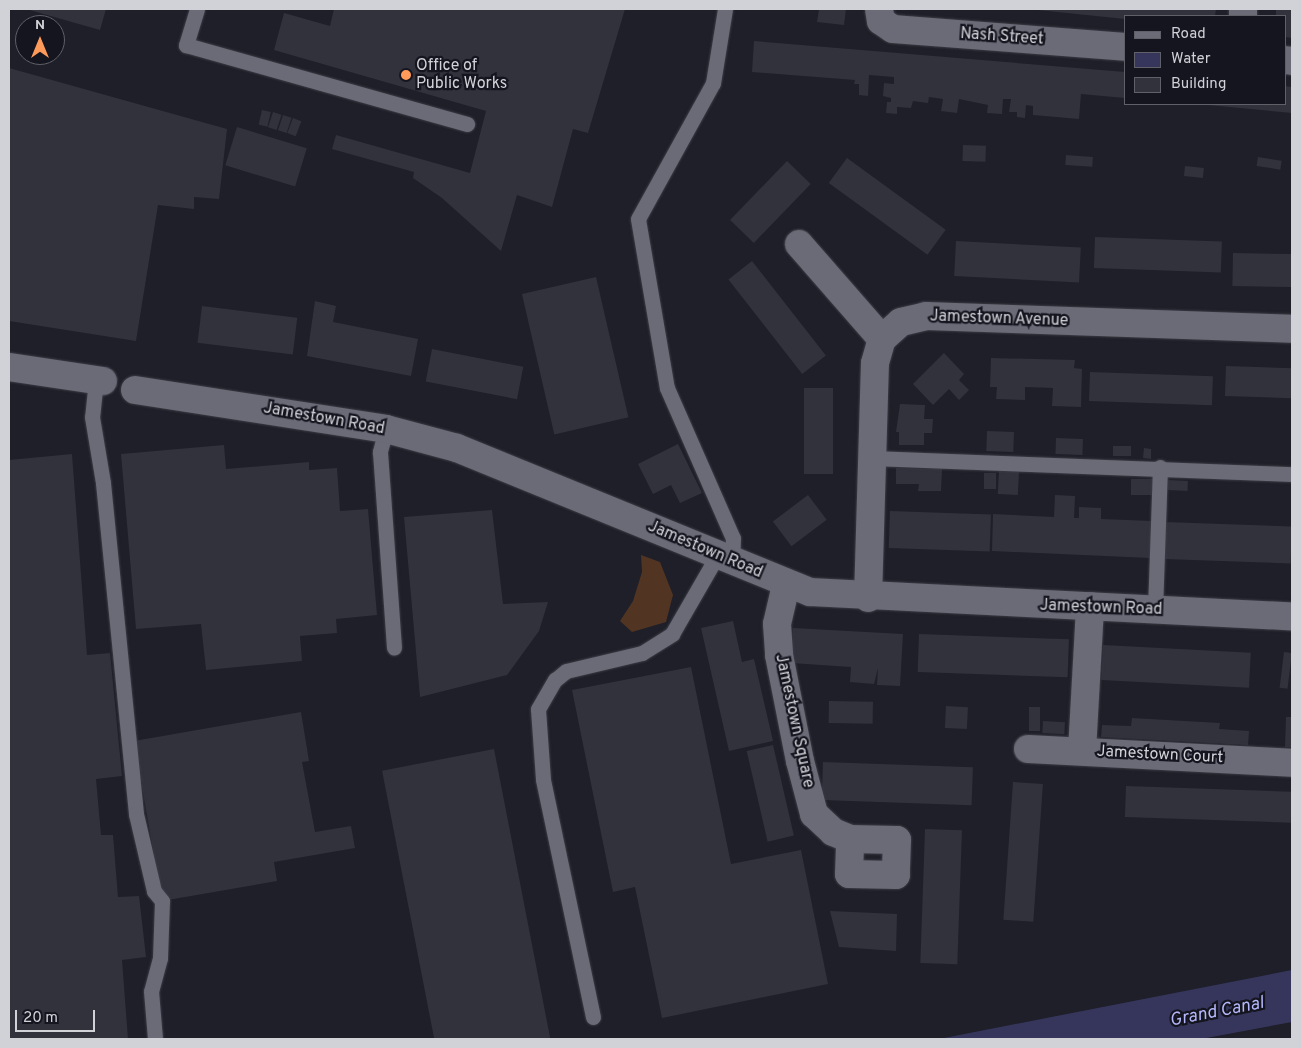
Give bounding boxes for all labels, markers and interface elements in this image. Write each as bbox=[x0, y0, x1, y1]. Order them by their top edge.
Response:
north arrow bbox=[15, 15, 65, 65]
legend bbox=[1124, 15, 1286, 105]
text: N bbox=[35, 17, 45, 34]
street label: Nash Street bbox=[960, 25, 1044, 49]
text: Road bbox=[1171, 25, 1206, 44]
text: Water bbox=[1171, 50, 1210, 69]
place label: Office of Public Works bbox=[416, 56, 508, 94]
marker: Office of Public Works bbox=[400, 69, 412, 81]
text: Building bbox=[1171, 75, 1226, 94]
street label: Jamestown Avenue bbox=[929, 307, 1069, 331]
street label: Jamestown Road bbox=[262, 399, 386, 439]
street label: Jamestown Road bbox=[645, 517, 765, 583]
street label: Jamestown Road bbox=[1039, 596, 1163, 620]
street label: Jamestown Square bbox=[770, 652, 818, 790]
street label: Jamestown Court bbox=[1096, 742, 1224, 768]
water label: Grand Canal bbox=[1168, 993, 1266, 1033]
scale bar bbox=[18, 1000, 98, 1032]
text: 20 m bbox=[23, 1009, 58, 1028]

